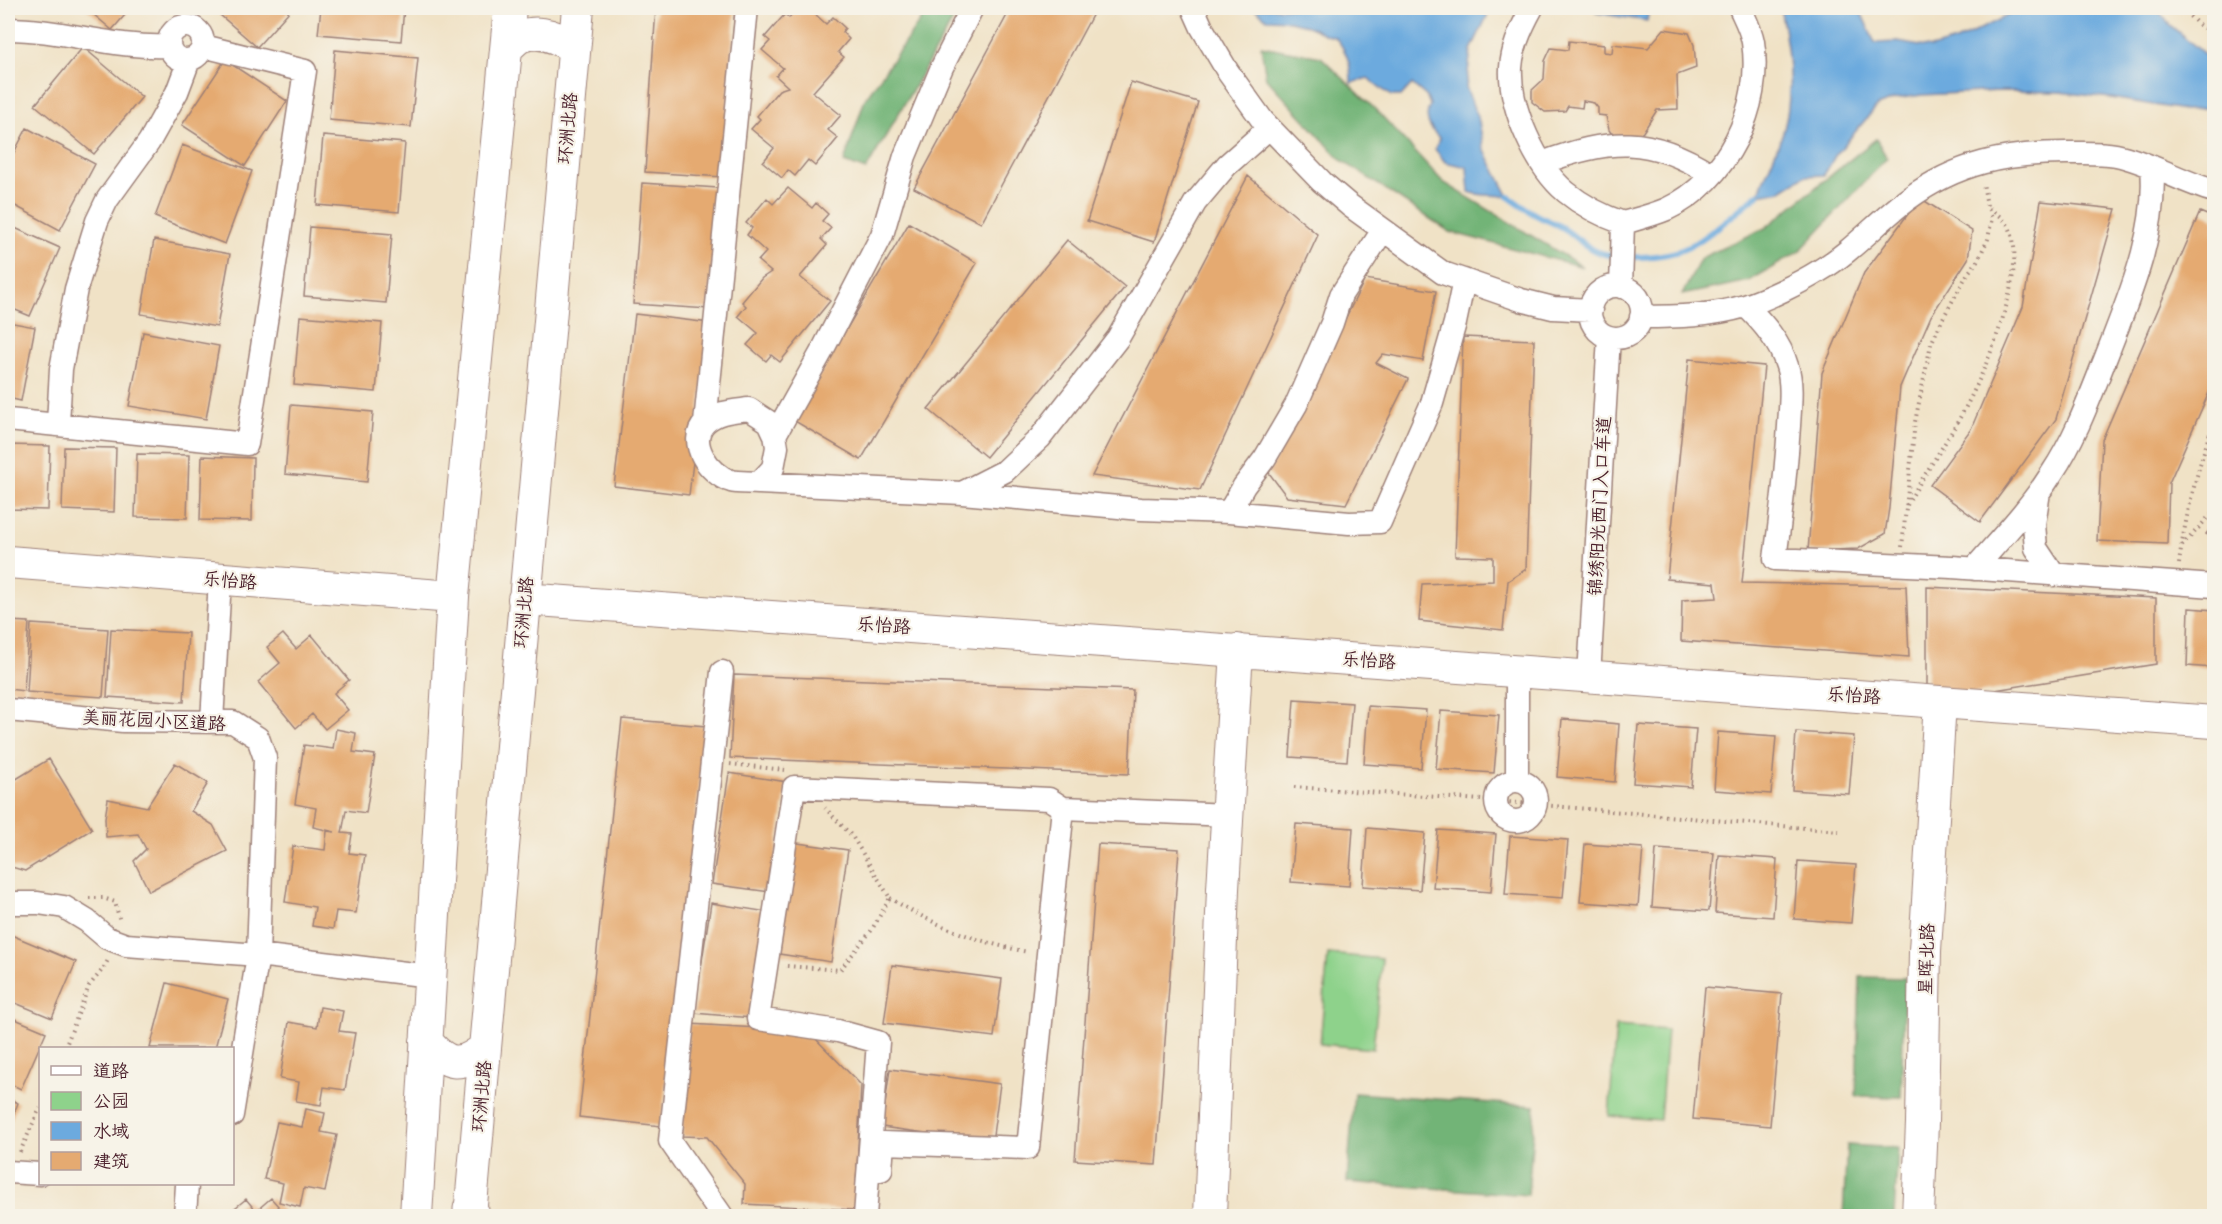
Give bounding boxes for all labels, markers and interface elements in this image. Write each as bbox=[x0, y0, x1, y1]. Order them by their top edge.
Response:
street label: 环洲北路 bbox=[551, 91, 583, 165]
street label: 锦绣阳光西门入口车道 bbox=[1582, 415, 1616, 597]
street label: 乐怡路 bbox=[202, 565, 258, 595]
street label: 环洲北路 bbox=[507, 575, 539, 649]
street label: 乐怡路 bbox=[856, 611, 912, 639]
street label: 乐怡路 bbox=[1341, 646, 1397, 674]
street label: 乐怡路 bbox=[1826, 681, 1882, 709]
street label: 美丽花园小区道路 bbox=[81, 704, 227, 736]
street label: 星晖北路 bbox=[1912, 923, 1940, 995]
legend bbox=[39, 1047, 234, 1185]
text: 道路 bbox=[93, 1058, 129, 1083]
street label: 环洲北路 bbox=[465, 1059, 497, 1133]
text: 公园 bbox=[93, 1088, 129, 1113]
text: 水域 bbox=[93, 1118, 129, 1143]
text: 建筑 bbox=[93, 1148, 129, 1173]

